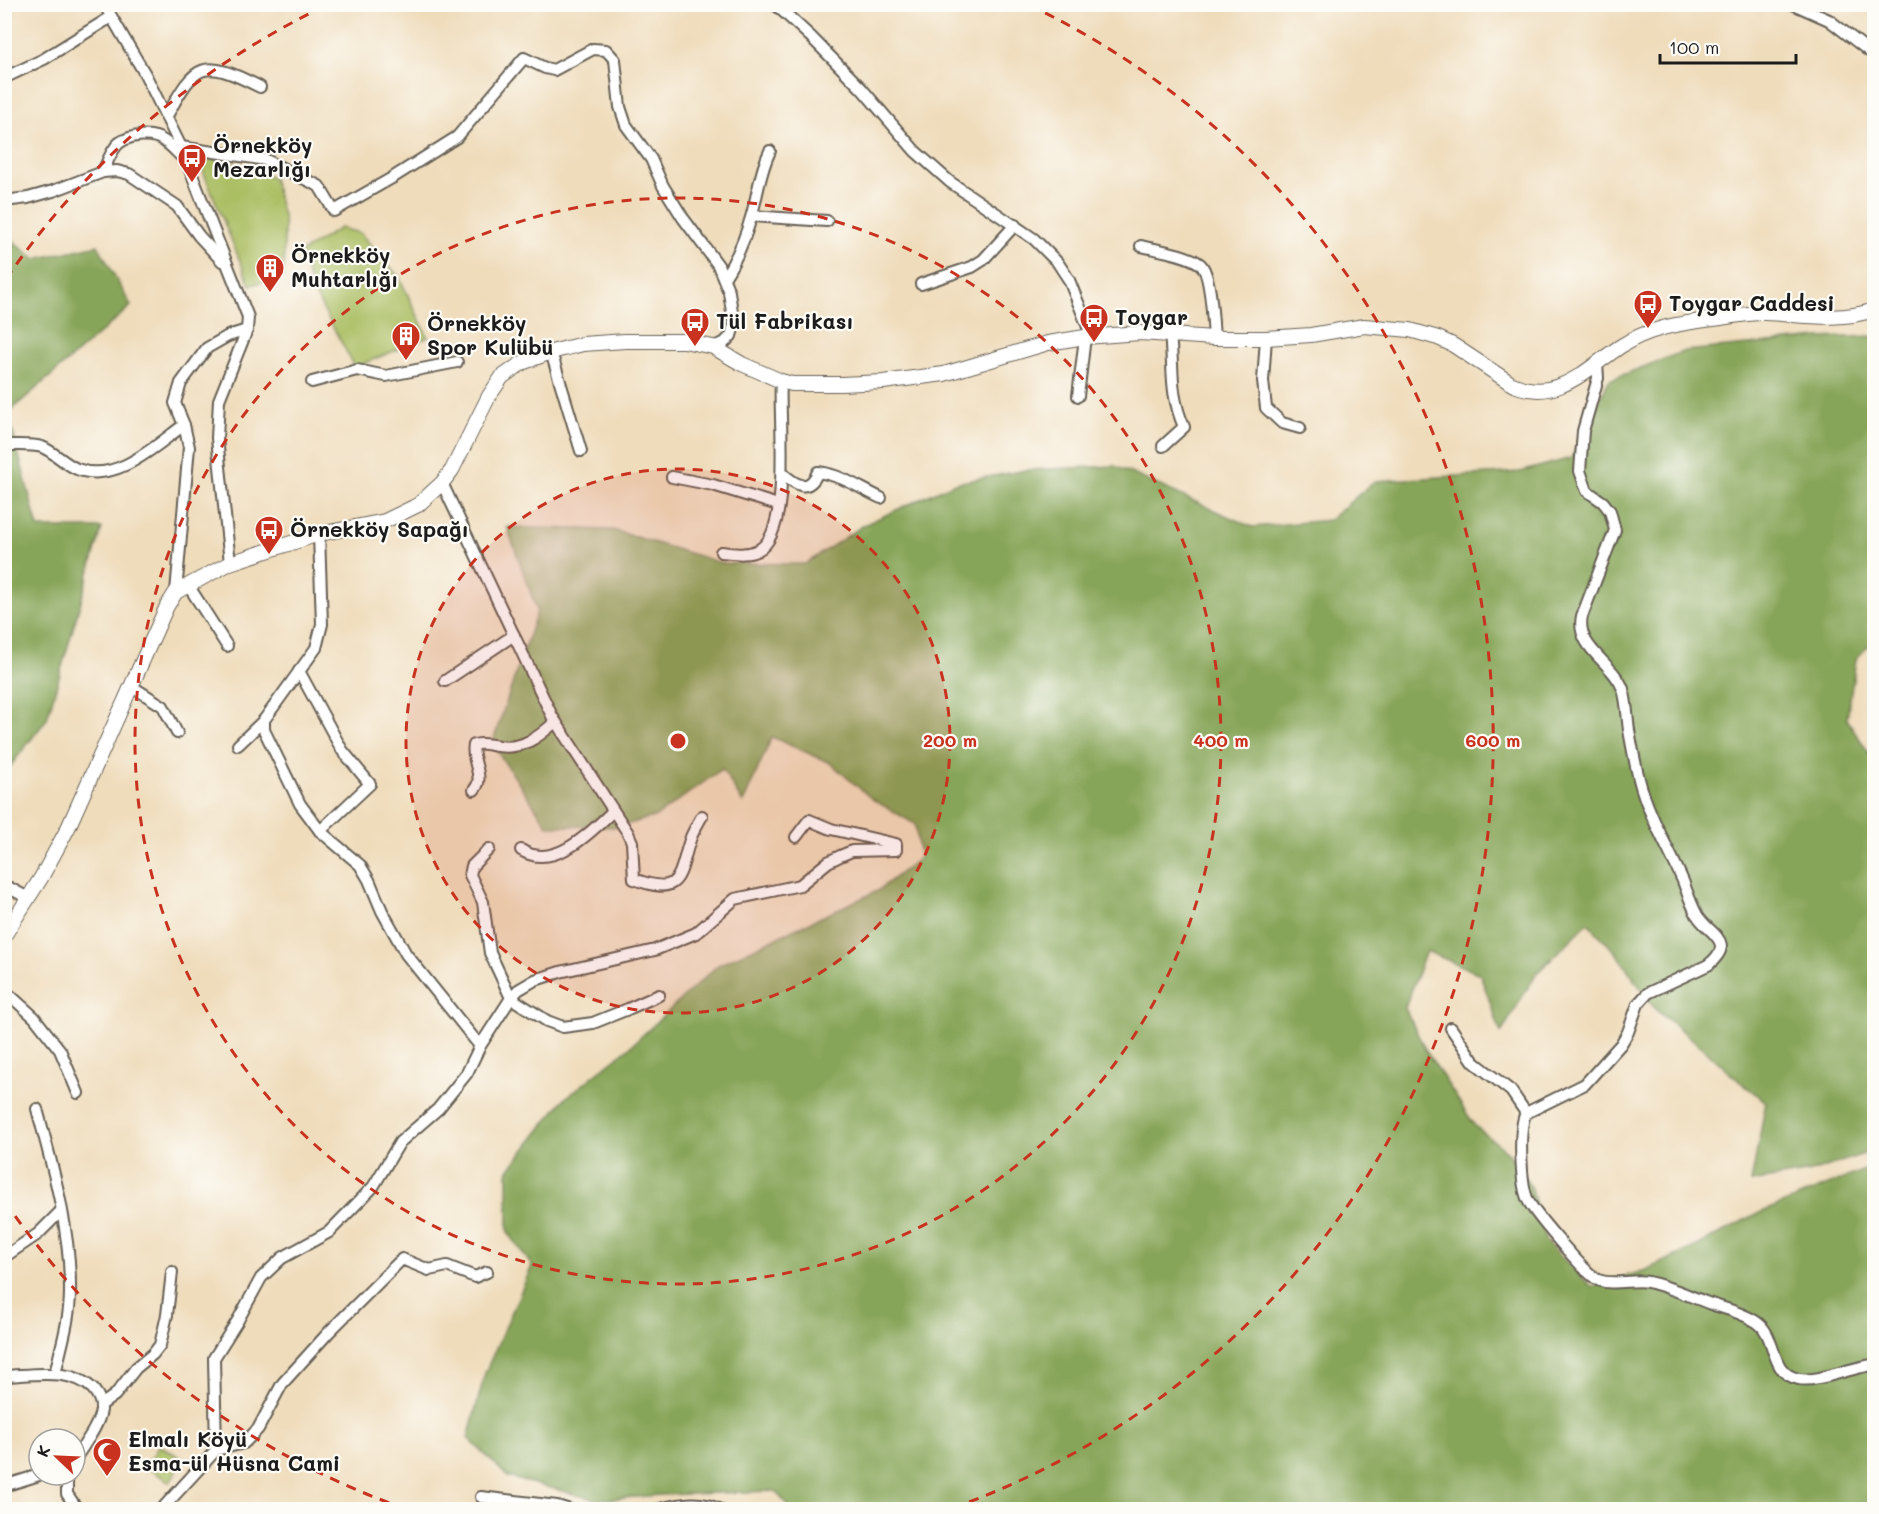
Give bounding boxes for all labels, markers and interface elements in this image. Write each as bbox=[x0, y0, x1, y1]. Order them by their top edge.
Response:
scale bar bbox=[1660, 27, 1796, 65]
text: 100 m bbox=[1669, 35, 1719, 59]
place label: Örnekköy Mezarlığı bbox=[213, 131, 312, 182]
bus stop icon: Örnekköy Mezarlığı bbox=[176, 142, 208, 184]
place label: Örnekköy Muhtarlığı bbox=[291, 241, 398, 292]
building icon: Örnekköy Muhtarlığı bbox=[254, 252, 286, 294]
bus stop icon: Toygar Caddesi bbox=[1632, 288, 1664, 330]
place label: Toygar Caddesi bbox=[1669, 289, 1835, 317]
bus stop icon: Toygar bbox=[1078, 302, 1110, 344]
place label: Toygar bbox=[1115, 303, 1188, 331]
bus stop icon: Tül Fabrikası bbox=[679, 306, 711, 348]
place label: Tül Fabrikası bbox=[716, 307, 854, 334]
place label: Örnekköy Spor Kulübü bbox=[427, 309, 554, 360]
building icon: Örnekköy Spor Kulübü bbox=[390, 320, 422, 362]
bus stop icon: Örnekköy Sapağı bbox=[253, 514, 285, 556]
place label: Örnekköy Sapağı bbox=[290, 515, 469, 543]
text: 200 m bbox=[923, 728, 977, 752]
text: 400 m bbox=[1193, 728, 1249, 752]
text: 600 m bbox=[1466, 728, 1520, 752]
centre of rings bbox=[668, 731, 688, 751]
place label: Elmalı Köyü Esma-ül Hüsna Cami bbox=[128, 1425, 340, 1476]
north arrow bbox=[27, 1427, 87, 1487]
mosque icon: Elmalı Köyü Esma-ül Hüsna Cami bbox=[91, 1436, 123, 1478]
text: K bbox=[31, 1442, 54, 1460]

